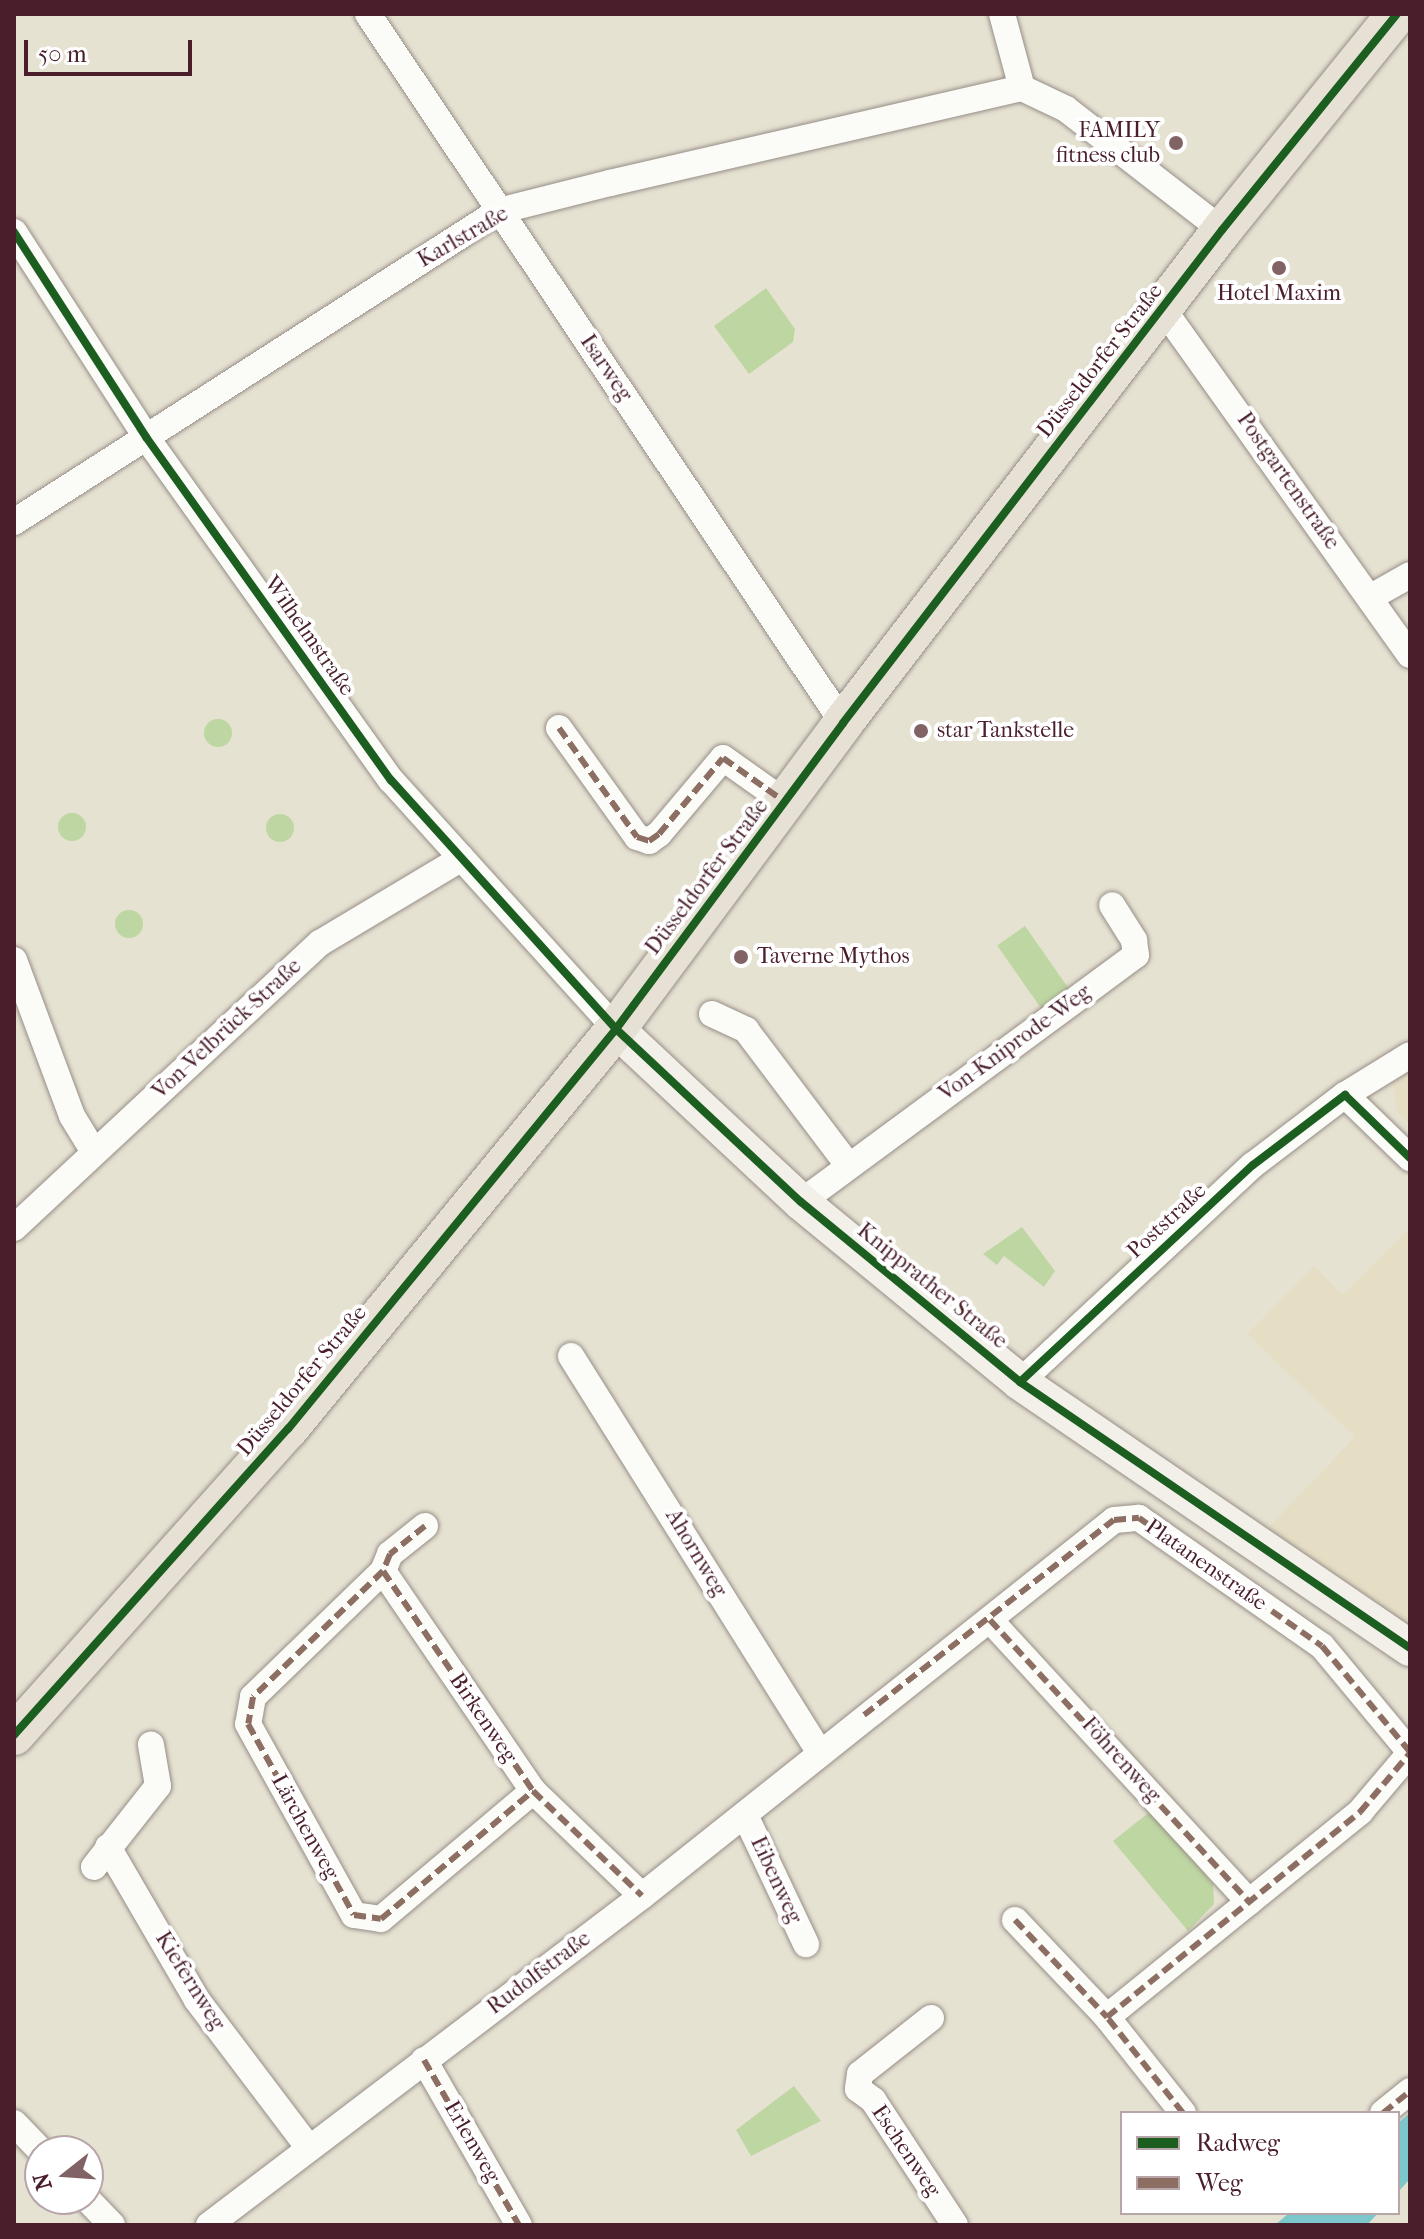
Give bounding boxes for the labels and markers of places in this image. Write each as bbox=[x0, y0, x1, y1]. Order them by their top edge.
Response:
place label: FAMILY fitness club bbox=[1056, 117, 1160, 168]
marker: FAMILY fitness club bbox=[1167, 134, 1185, 152]
marker: Hotel Maxim bbox=[1270, 259, 1288, 277]
place label: Hotel Maxim bbox=[1217, 281, 1341, 307]
place label: star Tankstelle bbox=[937, 718, 1074, 744]
marker: star Tankstelle bbox=[912, 722, 930, 740]
place label: Taverne Mythos bbox=[757, 944, 910, 970]
marker: Taverne Mythos bbox=[732, 948, 750, 966]

